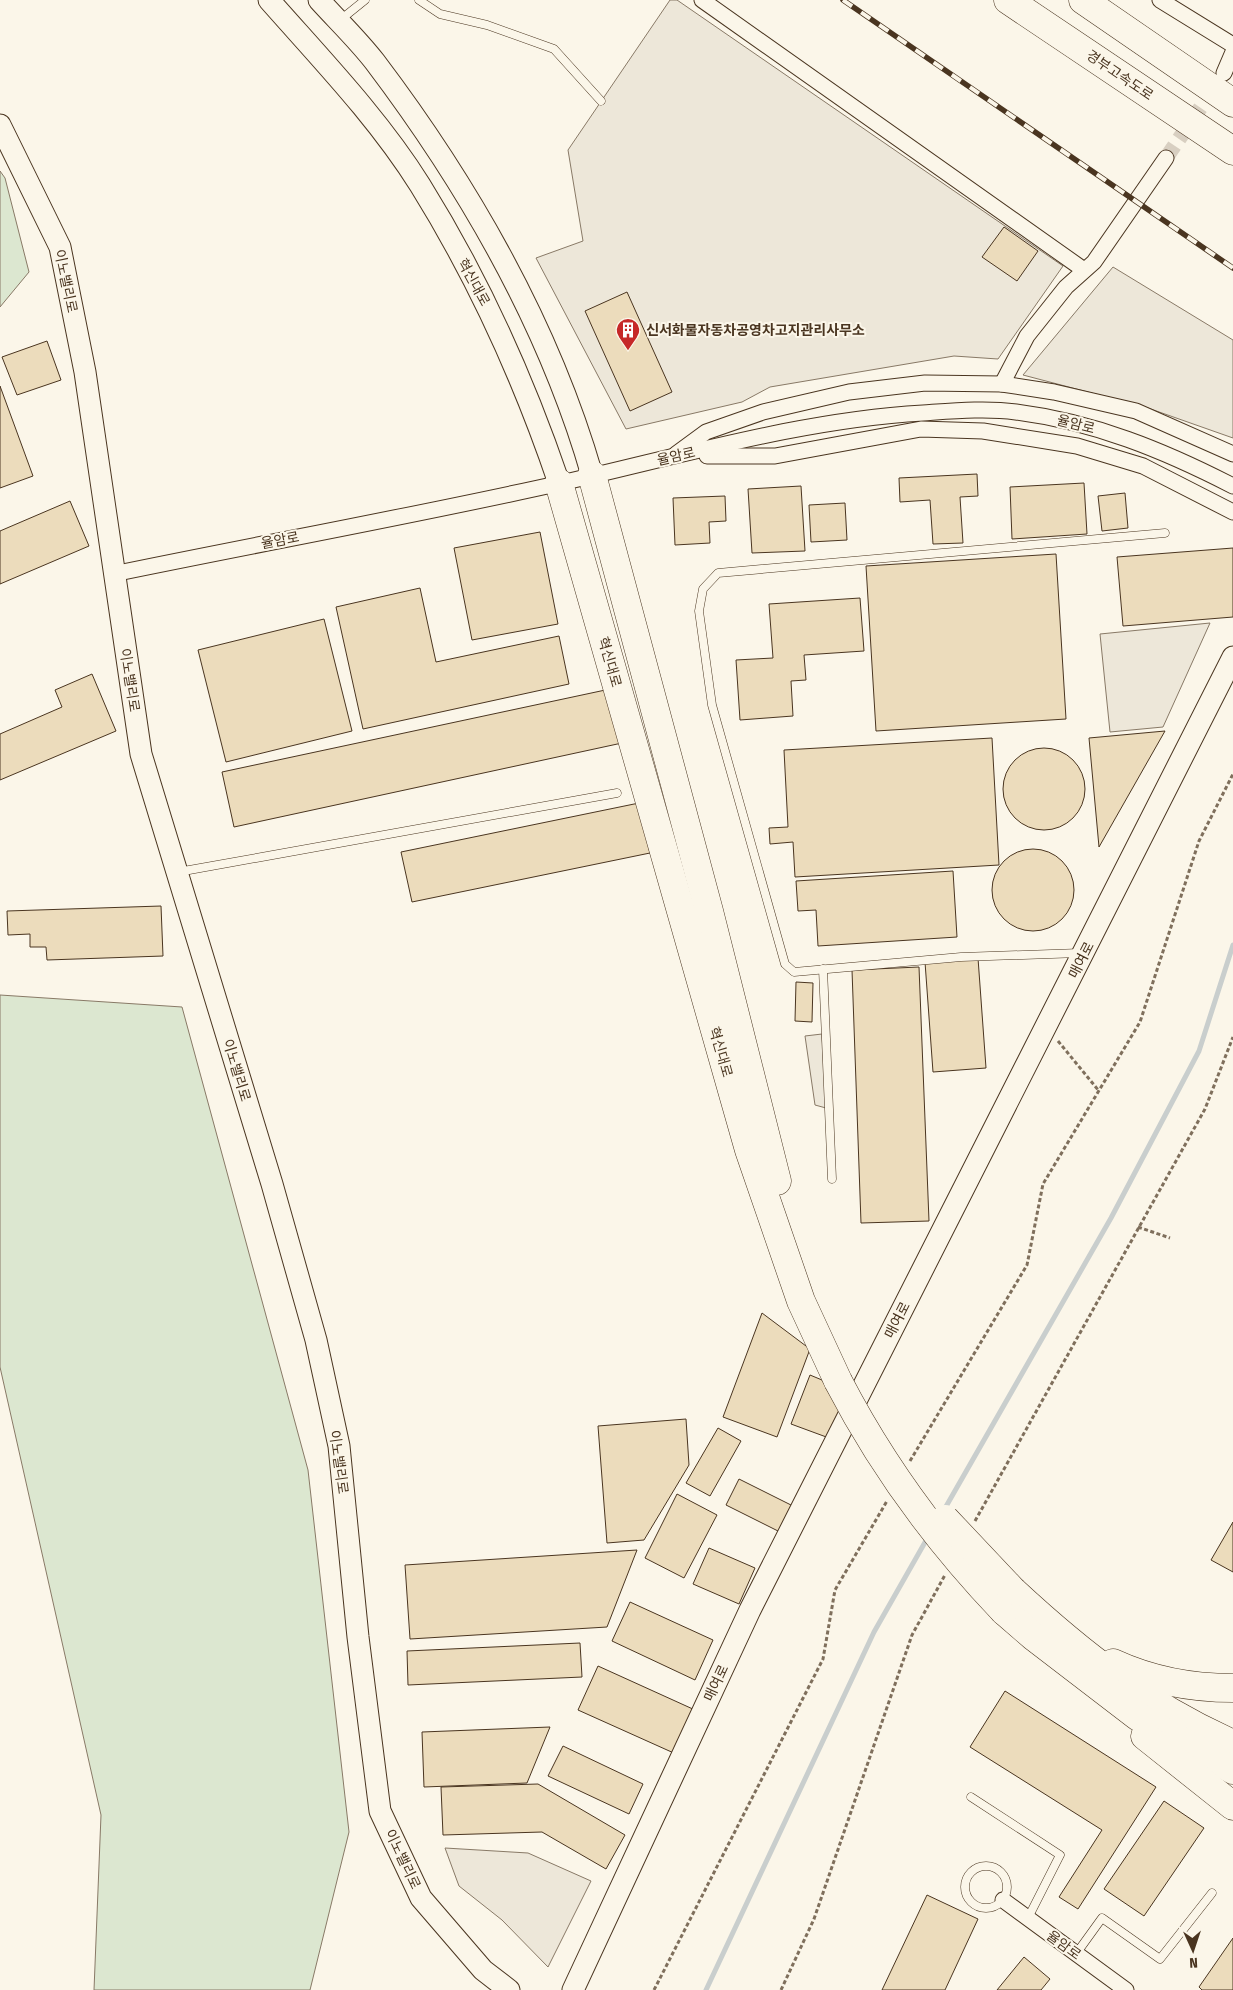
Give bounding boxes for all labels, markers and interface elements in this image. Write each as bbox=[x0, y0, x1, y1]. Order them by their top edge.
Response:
street label: 경부고속도로 bbox=[1083, 47, 1157, 104]
street label: 이노밸리로 bbox=[51, 248, 81, 314]
street label: 혁신대로 bbox=[454, 256, 494, 309]
building icon: 신서화물자동차공영차고지관리사무소 bbox=[615, 317, 641, 351]
place label: 신서화물자동차공영차고지관리사무소 bbox=[646, 322, 865, 339]
street label: 율암로 bbox=[1055, 412, 1097, 437]
street label: 율암로 bbox=[655, 444, 697, 469]
street label: 율암로 bbox=[260, 528, 301, 553]
street label: 혁신대로 bbox=[594, 635, 625, 689]
street label: 이노밸리로 bbox=[116, 647, 143, 713]
street label: 매여로 bbox=[1065, 939, 1098, 981]
street label: 혁신대로 bbox=[705, 1025, 736, 1079]
street label: 이노밸리로 bbox=[219, 1037, 254, 1104]
street label: 매여로 bbox=[881, 1299, 914, 1341]
street label: 이노밸리로 bbox=[326, 1429, 351, 1495]
street label: 매여로 bbox=[701, 1662, 732, 1704]
street label: 이노밸리로 bbox=[381, 1826, 424, 1892]
north arrow bbox=[1168, 1925, 1218, 1975]
street label: 율암로 bbox=[1043, 1927, 1084, 1964]
text: N bbox=[1189, 1954, 1198, 1971]

